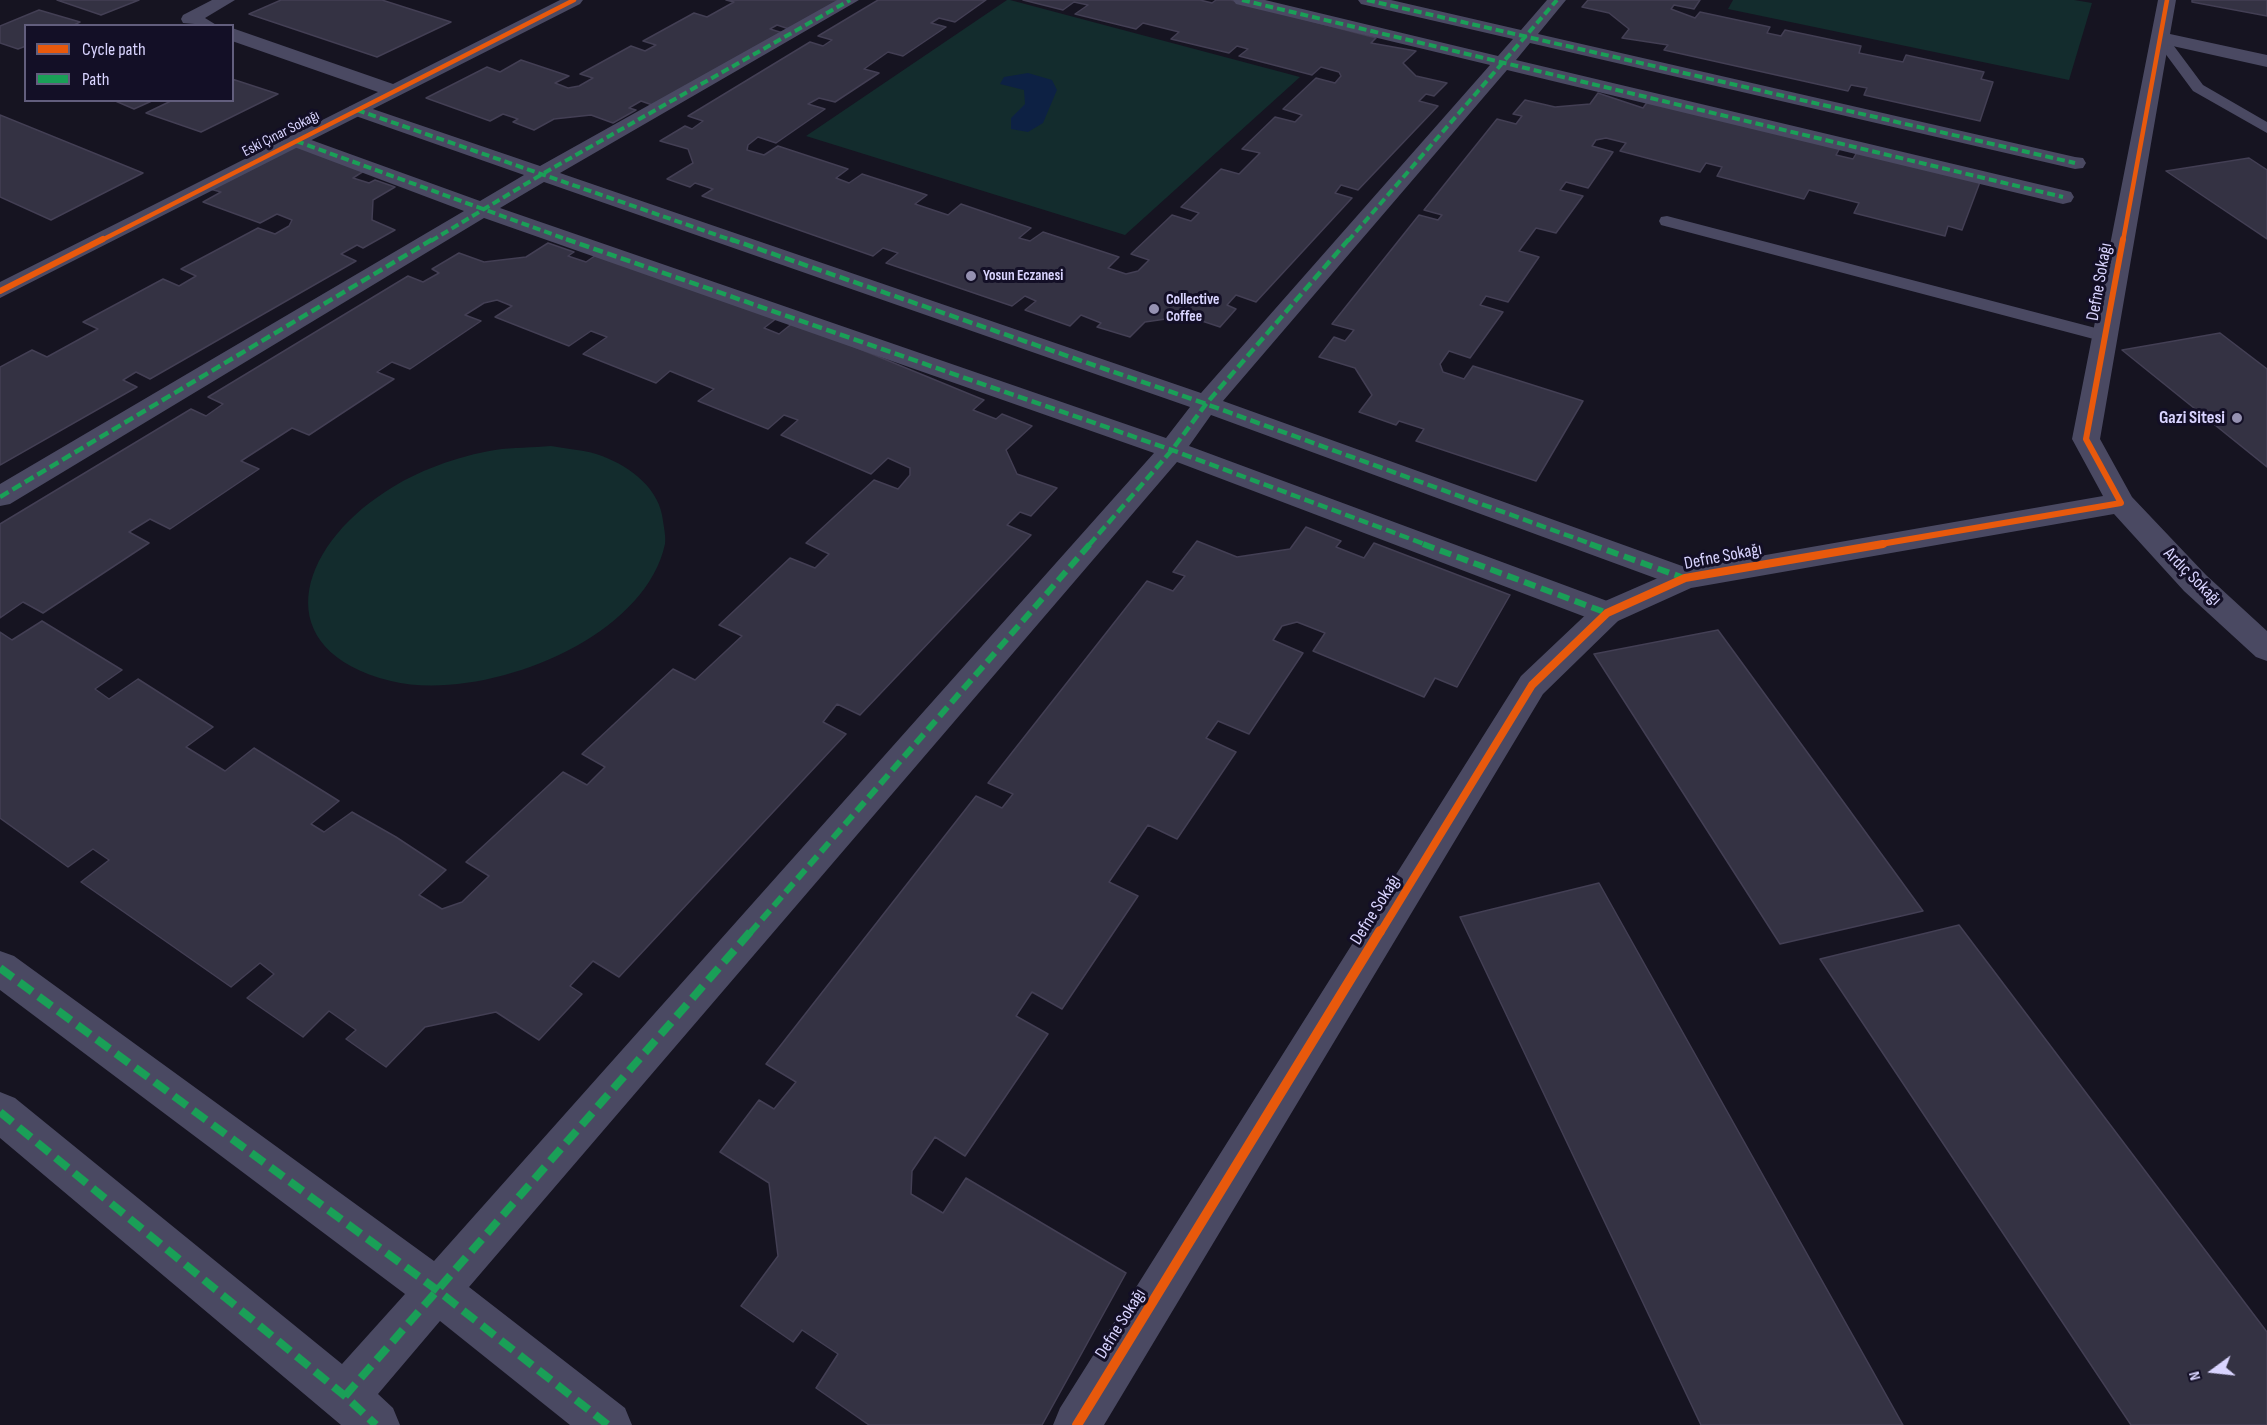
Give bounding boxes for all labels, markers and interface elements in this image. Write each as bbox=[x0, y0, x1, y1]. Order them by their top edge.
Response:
legend bbox=[24, 24, 234, 102]
text: Cycle path bbox=[82, 39, 146, 60]
text: Path bbox=[82, 69, 110, 90]
street label: Eski Çınar Sokağı bbox=[239, 107, 323, 161]
street label: Defne Sokağı bbox=[2083, 241, 2117, 323]
place label: Yosun Eczanesi bbox=[983, 267, 1063, 285]
marker: Yosun Eczanesi bbox=[964, 269, 978, 283]
place label: Collective Coffee bbox=[1166, 291, 1219, 326]
marker: Collective Coffee bbox=[1147, 302, 1161, 316]
place label: Gazi Sitesi bbox=[2159, 407, 2225, 429]
marker: Gazi Sitesi bbox=[2230, 411, 2244, 425]
street label: Defne Sokağı bbox=[1682, 539, 1764, 575]
street label: Ardıç Sokağı bbox=[2158, 543, 2226, 611]
street label: Defne Sokağı bbox=[1346, 871, 1406, 949]
street label: Defne Sokağı bbox=[1091, 1285, 1151, 1363]
north arrow bbox=[2183, 1341, 2243, 1401]
text: N bbox=[2185, 1369, 2205, 1382]

